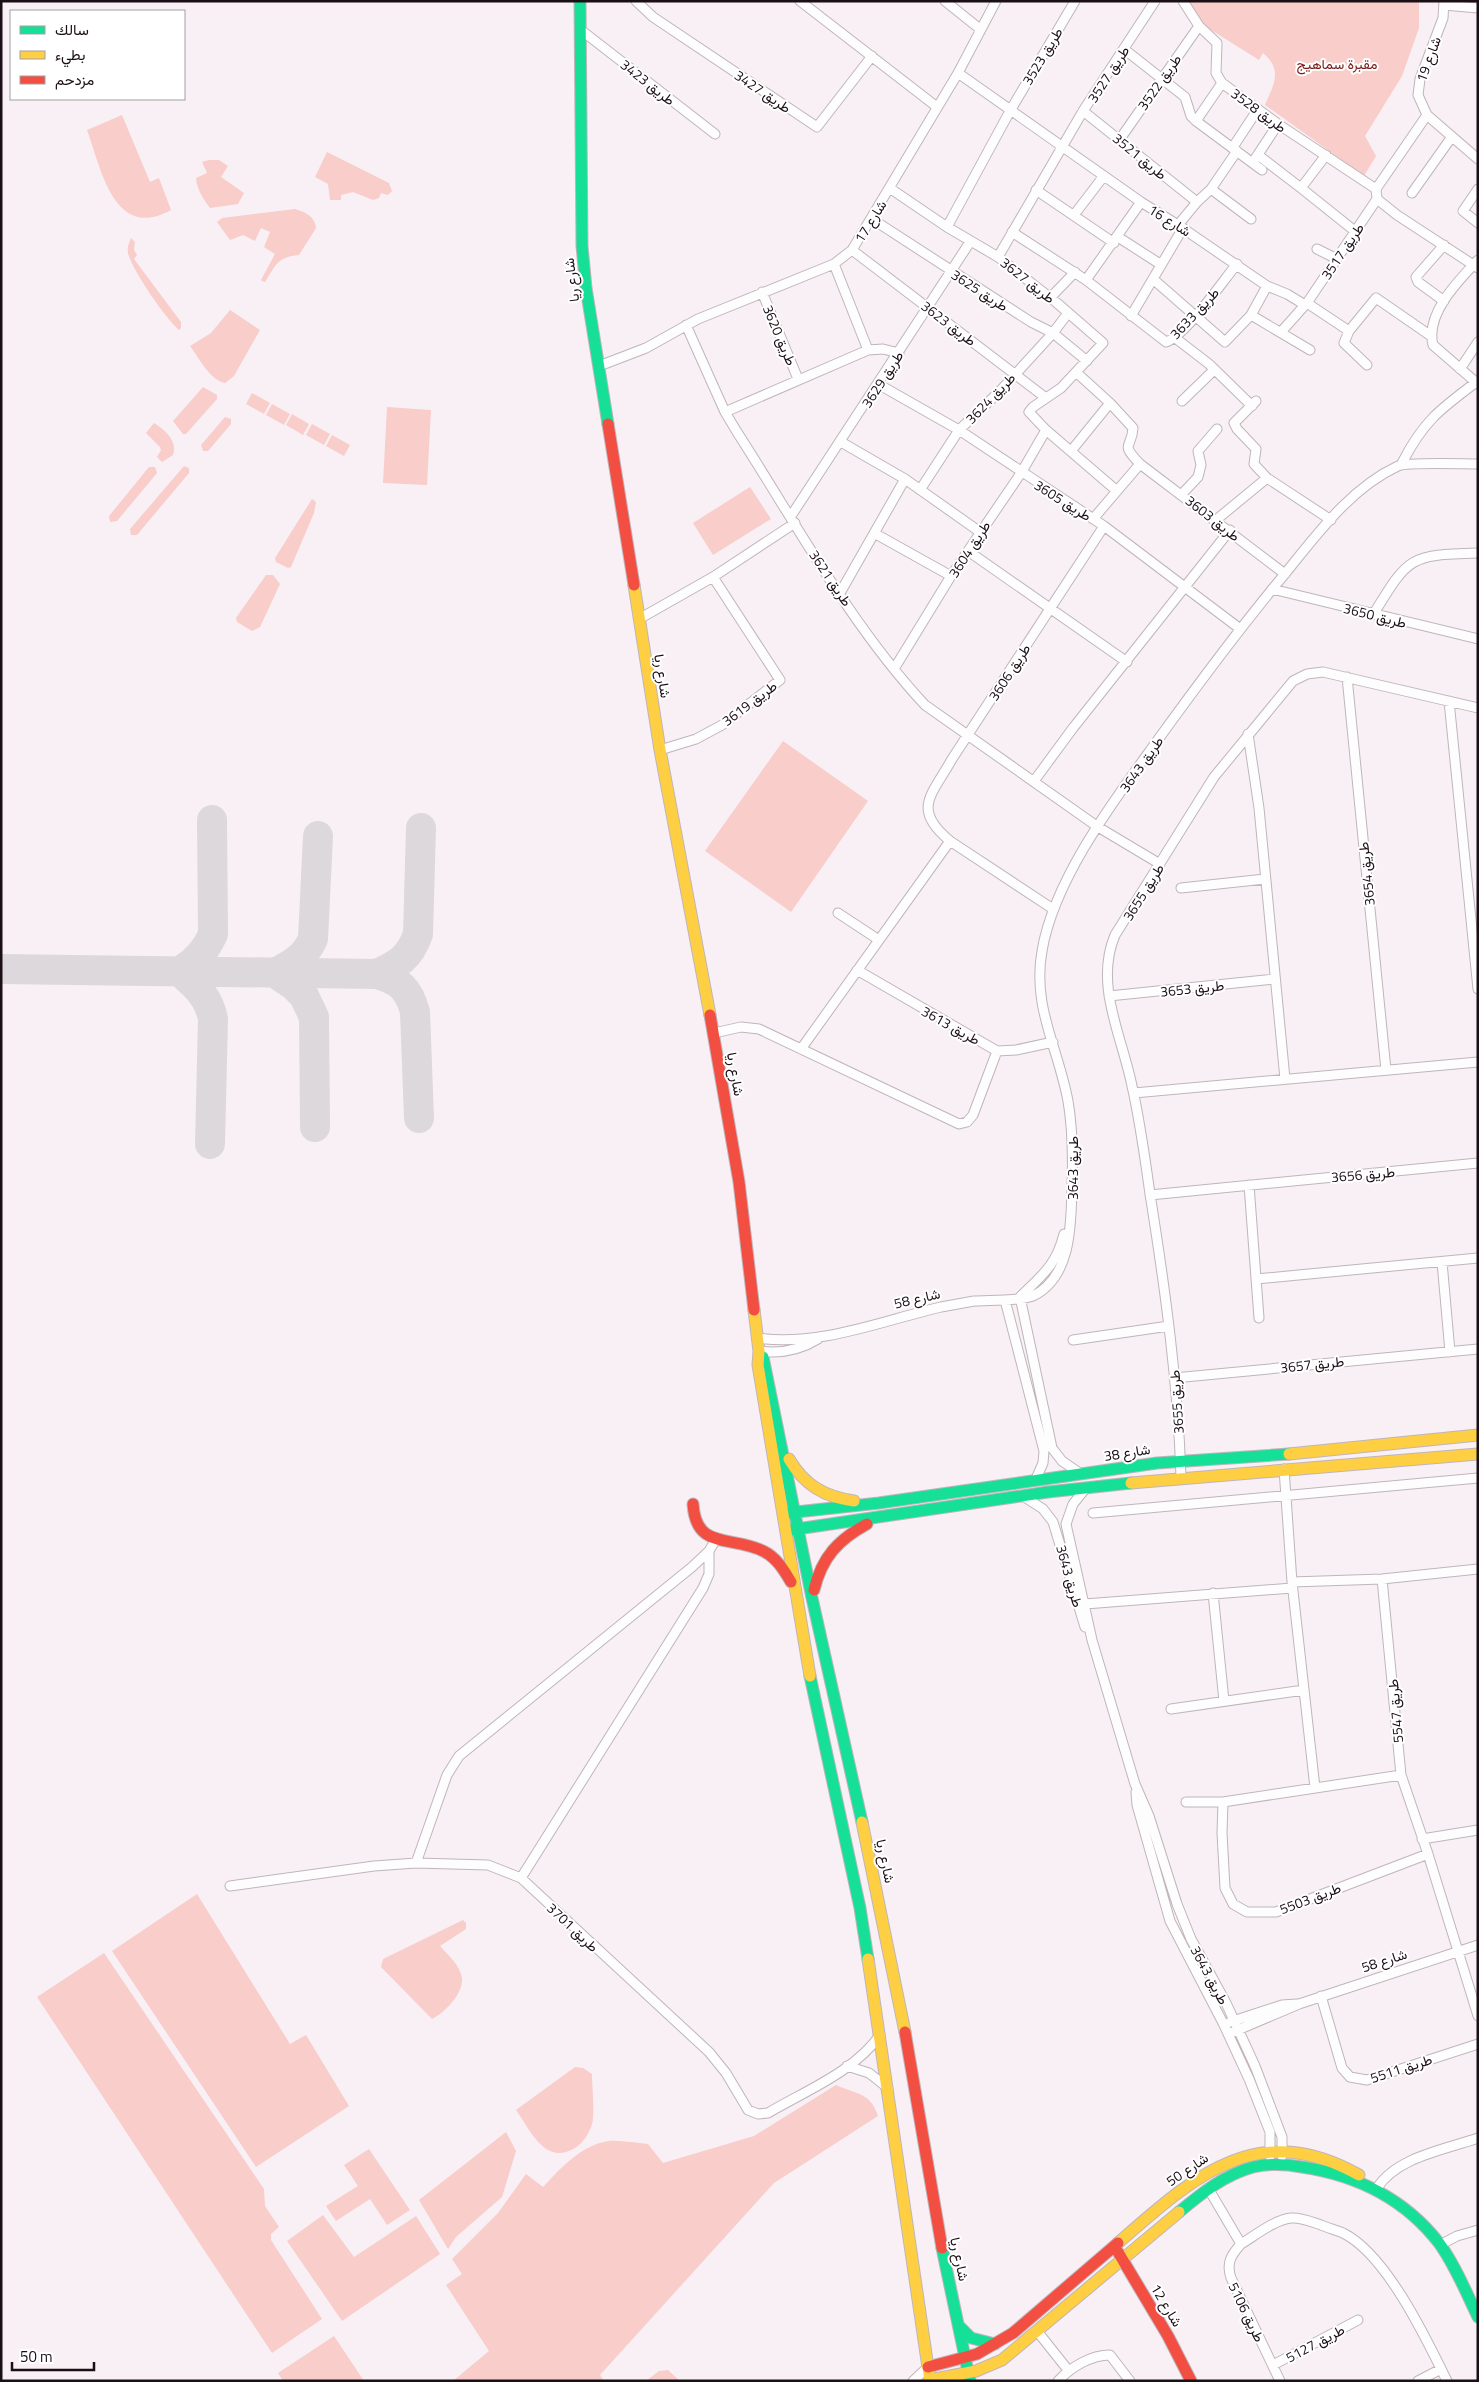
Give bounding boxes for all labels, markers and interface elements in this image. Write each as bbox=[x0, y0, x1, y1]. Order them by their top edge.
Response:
legend bbox=[10, 10, 185, 100]
text: سالك bbox=[55, 18, 89, 41]
street label: طريق 3523 bbox=[1016, 23, 1068, 89]
street label: شارع 19 bbox=[1410, 33, 1447, 85]
street label: طريق 3527 bbox=[1082, 41, 1134, 107]
text: بطيء bbox=[55, 43, 85, 68]
street label: طريق 3522 bbox=[1132, 50, 1186, 114]
park label: مقبرة سماهيج bbox=[1296, 53, 1378, 75]
street label: طريق 3423 bbox=[616, 54, 680, 110]
street label: طريق 3427 bbox=[731, 64, 795, 118]
text: مزدحم bbox=[55, 68, 94, 91]
street label: طريق 3528 bbox=[1227, 83, 1291, 137]
street label: طريق 3521 bbox=[1108, 128, 1172, 184]
street label: شارع 17 bbox=[849, 196, 892, 247]
street label: شارع 16 bbox=[1144, 199, 1195, 242]
street label: طريق 3517 bbox=[1315, 219, 1369, 283]
street label: طريق 3627 bbox=[996, 252, 1060, 308]
street label: شارع ريا bbox=[558, 257, 585, 303]
street label: طريق 3625 bbox=[947, 264, 1013, 316]
street label: طريق 3633 bbox=[1164, 282, 1224, 344]
street label: طريق 3623 bbox=[917, 295, 981, 351]
street label: طريق 3620 bbox=[758, 301, 802, 369]
street label: طريق 3629 bbox=[856, 346, 908, 412]
street label: طريق 3624 bbox=[960, 368, 1020, 428]
street label: طريق 3605 bbox=[1030, 474, 1096, 526]
street label: طريق 3603 bbox=[1181, 490, 1245, 546]
street label: طريق 3604 bbox=[943, 516, 995, 582]
street label: طريق 3621 bbox=[804, 546, 858, 610]
street label: طريق 3650 bbox=[1341, 597, 1409, 633]
street label: طريق 3606 bbox=[983, 639, 1035, 705]
street label: شارع ريا bbox=[648, 653, 677, 700]
street label: طريق 3619 bbox=[717, 675, 781, 731]
street label: طريق 3643 bbox=[1114, 732, 1168, 796]
street label: طريق 3654 bbox=[1352, 841, 1380, 907]
street label: طريق 3655 bbox=[1117, 859, 1169, 925]
street label: طريق 3653 bbox=[1159, 974, 1225, 1002]
street label: طريق 3613 bbox=[918, 1000, 984, 1050]
street label: شارع ريا bbox=[721, 1050, 750, 1098]
street label: طريق 3643 bbox=[1062, 1136, 1083, 1200]
street label: طريق 3656 bbox=[1330, 1161, 1396, 1187]
street label: شارع 58 bbox=[892, 1282, 942, 1314]
street label: طريق 3657 bbox=[1279, 1350, 1345, 1378]
street label: طريق 3655 bbox=[1163, 1369, 1189, 1435]
street label: شارع 38 bbox=[1102, 1438, 1152, 1467]
street label: طريق 3643 bbox=[1051, 1542, 1089, 1610]
street label: طريق 5547 bbox=[1382, 1678, 1408, 1744]
street label: شارع ريا bbox=[870, 1837, 901, 1885]
street label: طريق 5503 bbox=[1276, 1877, 1344, 1919]
street label: طريق 3701 bbox=[542, 1897, 604, 1957]
street label: طريق 3643 bbox=[1186, 1942, 1234, 2008]
street label: شارع 58 bbox=[1358, 1943, 1410, 1978]
street label: طريق 5511 bbox=[1367, 2048, 1435, 2088]
street label: شارع 50 bbox=[1162, 2147, 1213, 2192]
street label: شارع ريا bbox=[944, 2235, 975, 2283]
street label: شارع 12 bbox=[1145, 2279, 1188, 2331]
street label: طريق 5106 bbox=[1224, 2279, 1270, 2345]
street label: طريق 5127 bbox=[1282, 2319, 1348, 2367]
scale bar bbox=[12, 2340, 95, 2372]
text: 50 m bbox=[20, 2345, 53, 2368]

